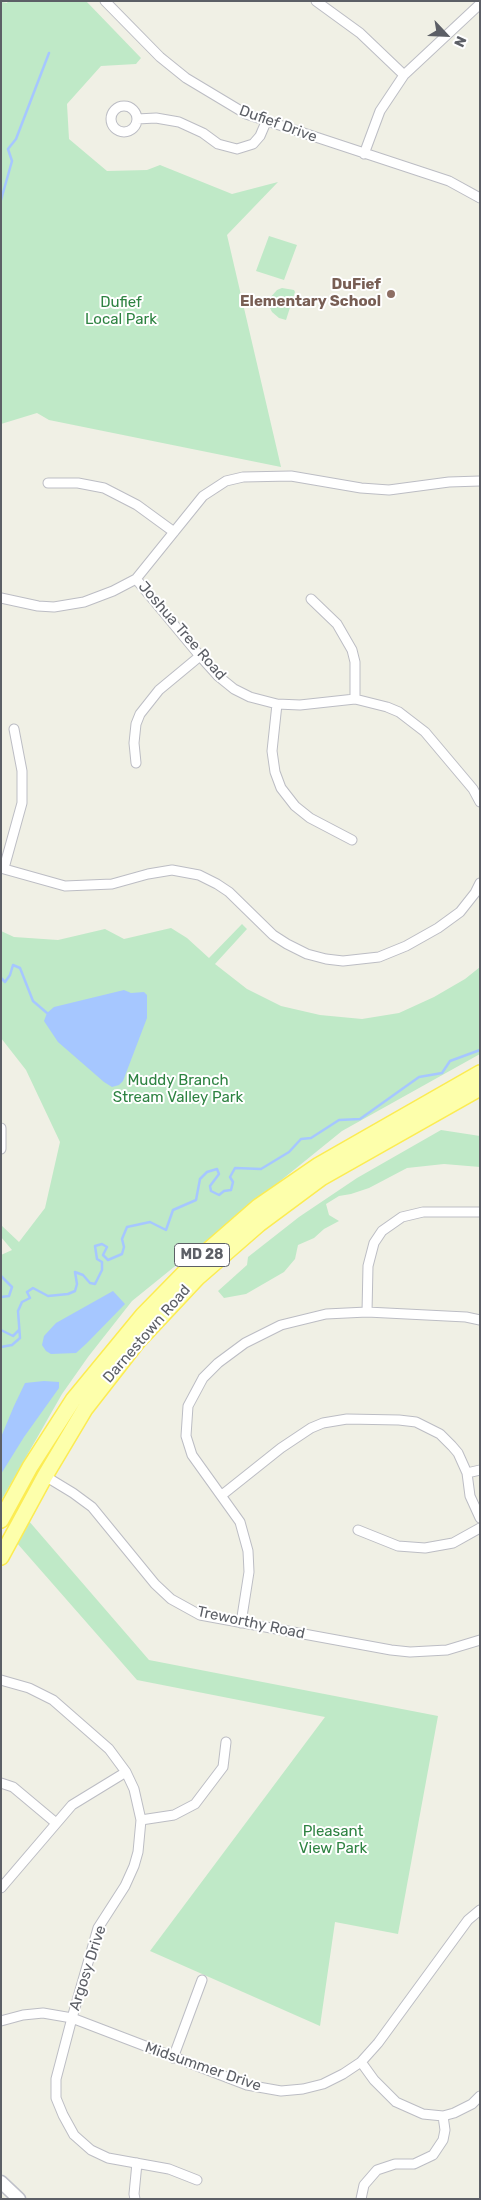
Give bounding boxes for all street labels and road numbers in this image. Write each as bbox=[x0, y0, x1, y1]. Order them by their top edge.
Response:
street label: Dufief Drive bbox=[237, 102, 319, 146]
street label: Joshua Tree Road bbox=[134, 578, 230, 684]
road number: MD 28 bbox=[174, 1244, 230, 1266]
street label: Darnestown Road bbox=[100, 1281, 194, 1387]
street label: Treworthy Road bbox=[196, 1603, 306, 1643]
street label: Argosy Drive bbox=[66, 1923, 110, 2013]
street label: Midsummer Drive bbox=[143, 2039, 263, 2095]

